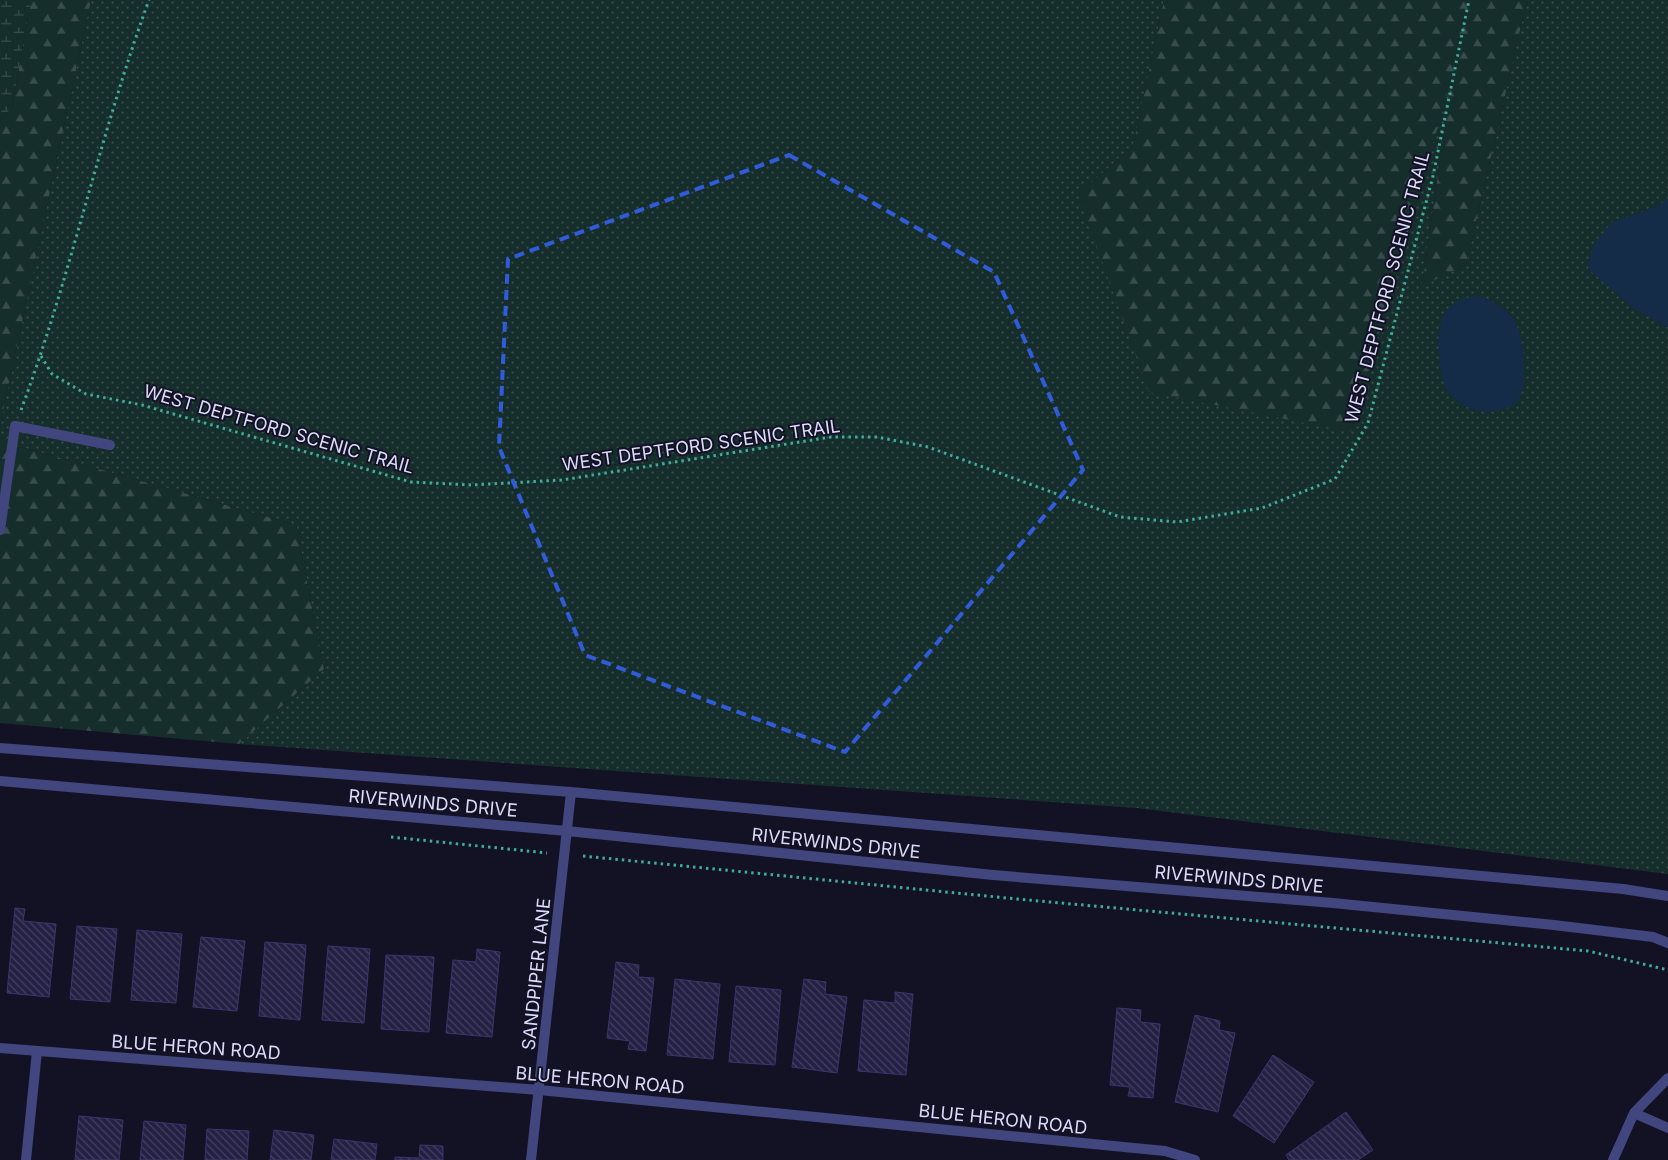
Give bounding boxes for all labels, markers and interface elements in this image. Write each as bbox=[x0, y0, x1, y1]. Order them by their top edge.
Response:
street label: WEST DEPTFORD SCENIC TRAIL bbox=[1341, 149, 1433, 425]
street label: WEST DEPTFORD SCENIC TRAIL bbox=[141, 380, 417, 478]
street label: WEST DEPTFORD SCENIC TRAIL bbox=[561, 415, 841, 475]
street label: RIVERWINDS DRIVE bbox=[348, 785, 518, 821]
street label: RIVERWINDS DRIVE bbox=[751, 824, 921, 862]
street label: RIVERWINDS DRIVE bbox=[1154, 861, 1324, 897]
street label: SANDPIPER LANE bbox=[518, 897, 554, 1051]
street label: BLUE HERON ROAD bbox=[111, 1031, 281, 1063]
street label: BLUE HERON ROAD bbox=[515, 1062, 685, 1098]
street label: BLUE HERON ROAD bbox=[918, 1100, 1088, 1138]

